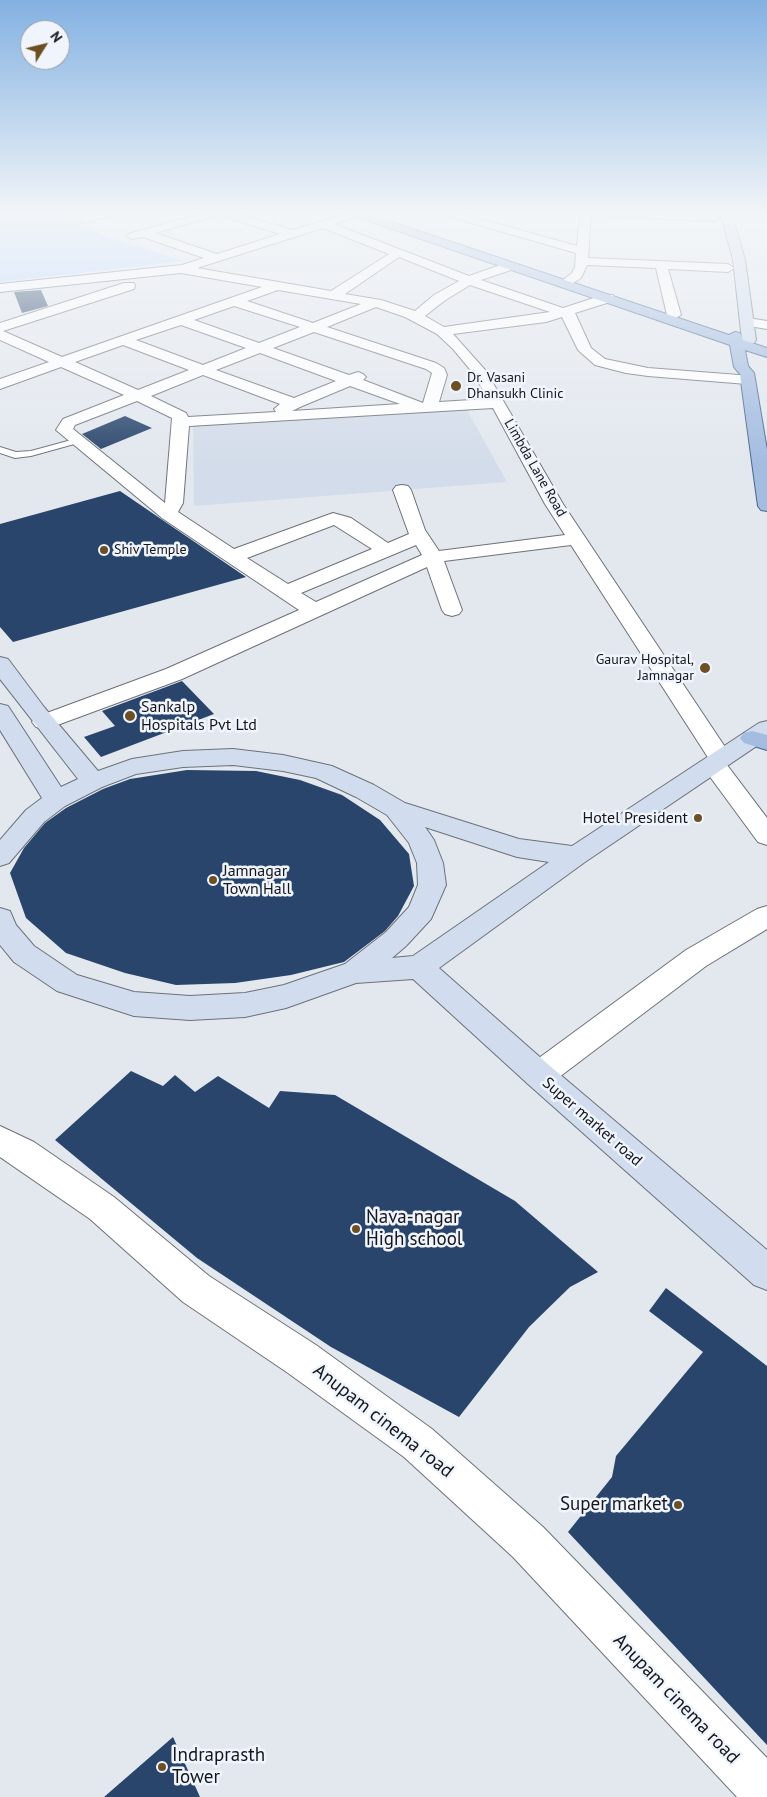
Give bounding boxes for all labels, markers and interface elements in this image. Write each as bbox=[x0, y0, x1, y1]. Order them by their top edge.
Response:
north arrow bbox=[20, 20, 70, 70]
text: N bbox=[46, 28, 66, 46]
place label: Dr. Vasani Dhansukh Clinic bbox=[467, 370, 564, 402]
marker: Dr. Vasani Dhansukh Clinic bbox=[449, 379, 463, 393]
street label: Limbda Lane Road bbox=[500, 416, 570, 520]
place label: Shiv Temple bbox=[114, 542, 187, 558]
marker: Shiv Temple bbox=[98, 544, 110, 556]
place label: Gaurav Hospital, Jamnagar bbox=[596, 652, 694, 684]
marker: Gaurav Hospital, Jamnagar bbox=[698, 661, 712, 675]
place label: Sankalp Hospitals Pvt Ltd bbox=[141, 697, 257, 735]
marker: Sankalp Hospitals Pvt Ltd bbox=[123, 709, 137, 723]
place label: Hotel President bbox=[582, 808, 688, 828]
marker: Hotel President bbox=[692, 812, 704, 824]
place label: Jamnagar Town Hall bbox=[223, 861, 291, 899]
marker: Jamnagar Town Hall bbox=[207, 874, 219, 886]
street label: Super market road bbox=[538, 1073, 646, 1171]
place label: Nava-nagar High school bbox=[366, 1207, 462, 1251]
marker: Nava-nagar High school bbox=[350, 1223, 362, 1235]
street label: Anupam cinema road bbox=[308, 1359, 458, 1483]
place label: Super market bbox=[560, 1494, 668, 1516]
marker: Super market bbox=[672, 1499, 684, 1511]
street label: Anupam cinema road bbox=[608, 1629, 744, 1769]
place label: Indraprasth Tower bbox=[172, 1745, 265, 1789]
marker: Indraprasth Tower bbox=[156, 1761, 168, 1773]

